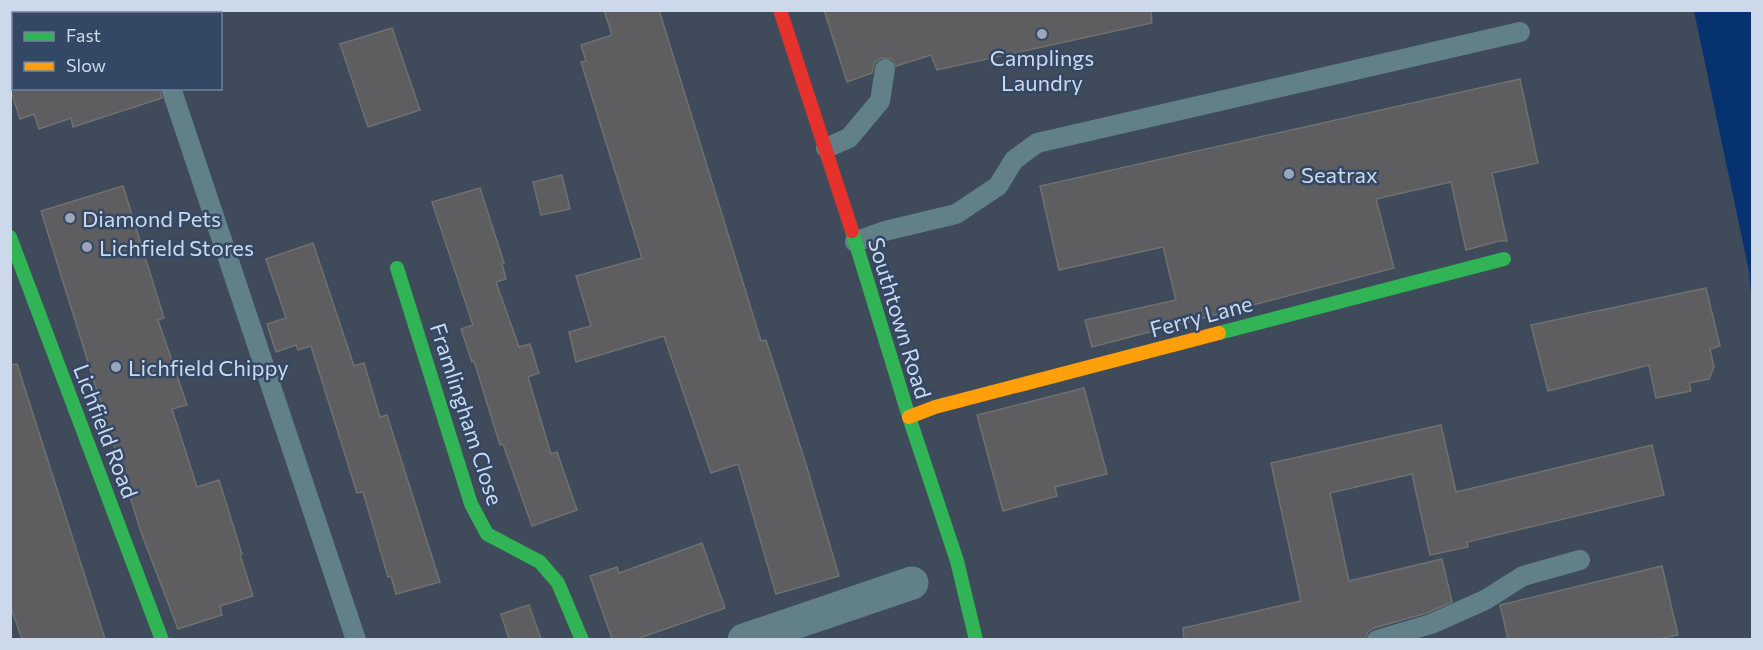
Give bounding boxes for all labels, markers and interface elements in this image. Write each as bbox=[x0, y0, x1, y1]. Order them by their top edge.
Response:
legend bbox=[12, 12, 222, 90]
text: Fast bbox=[66, 24, 101, 46]
marker: Camplings Laundry bbox=[1035, 27, 1049, 41]
place label: Camplings Laundry bbox=[990, 44, 1094, 96]
text: Slow bbox=[66, 54, 106, 76]
place label: Seatrax bbox=[1301, 161, 1378, 188]
marker: Seatrax bbox=[1282, 167, 1296, 181]
place label: Diamond Pets bbox=[82, 205, 221, 232]
marker: Diamond Pets bbox=[63, 211, 77, 225]
place label: Lichfield Stores bbox=[99, 234, 254, 261]
street label: Southtown Road bbox=[863, 234, 937, 402]
marker: Lichfield Stores bbox=[80, 240, 94, 254]
street label: Ferry Lane bbox=[1147, 289, 1255, 343]
street label: Framlingham Close bbox=[425, 319, 509, 509]
place label: Lichfield Chippy bbox=[128, 354, 289, 381]
street label: Lichfield Road bbox=[68, 360, 144, 502]
marker: Lichfield Chippy bbox=[109, 360, 123, 374]

